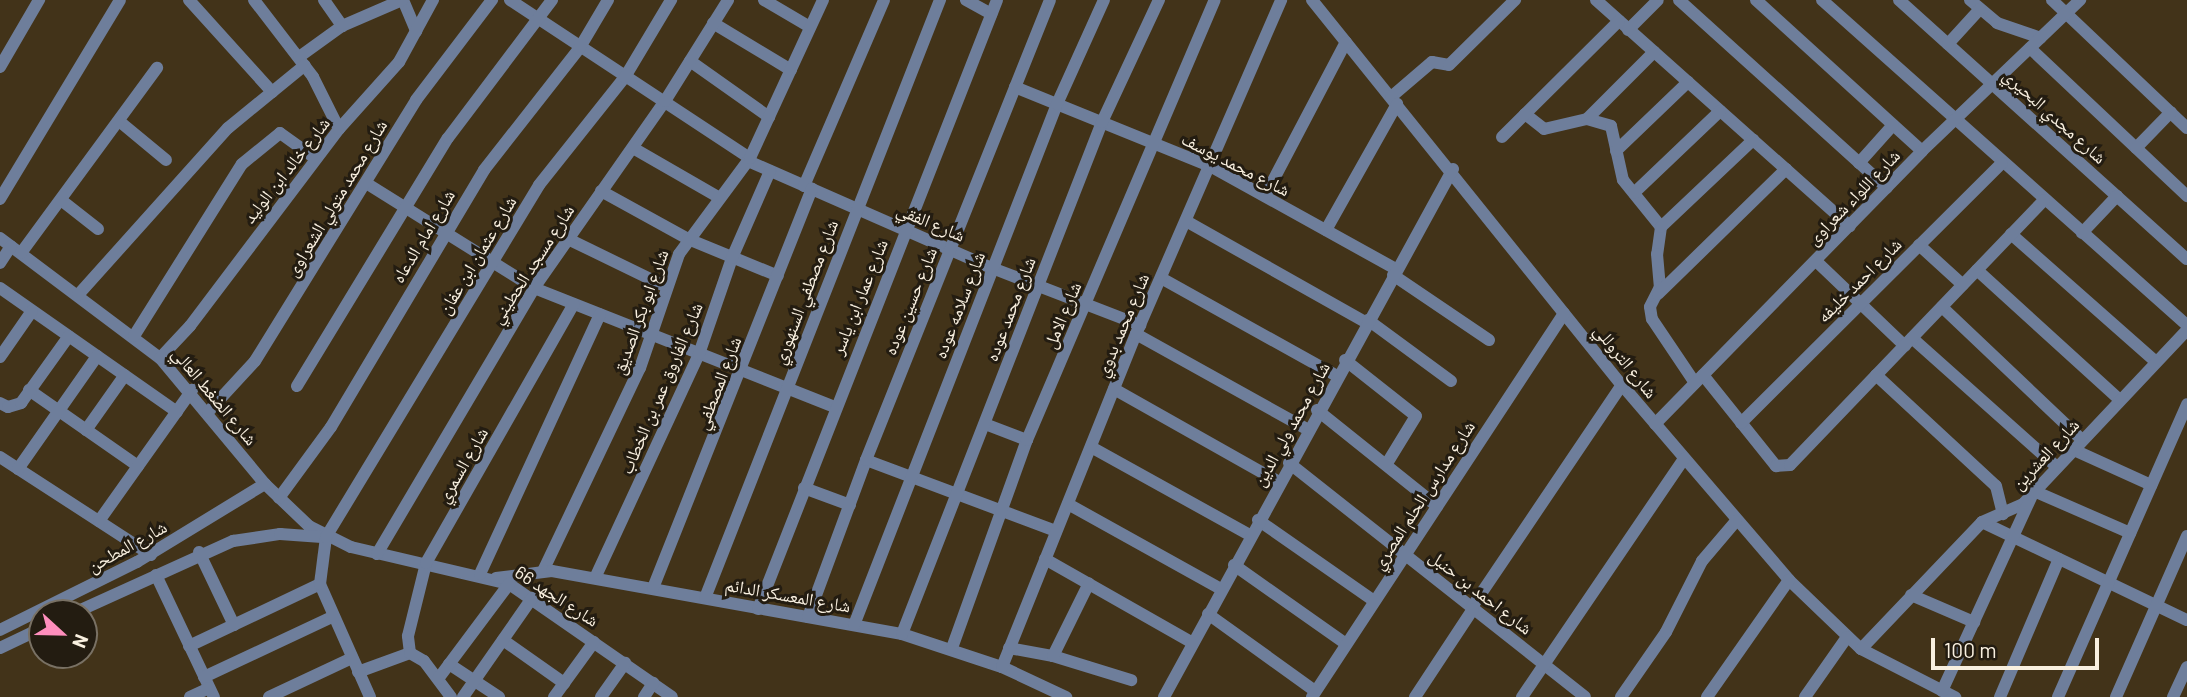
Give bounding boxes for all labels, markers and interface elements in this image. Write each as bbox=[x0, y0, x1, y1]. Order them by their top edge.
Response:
street label: شارع مجدي البحيري bbox=[1999, 64, 2111, 168]
street label: شارع خالد ابن الوليد bbox=[238, 113, 334, 227]
street label: شارع محمد متولي الشعراوى bbox=[281, 116, 391, 280]
street label: شارع محمد يوسف bbox=[1178, 127, 1294, 201]
street label: شارع اللواء شعراوى bbox=[1802, 145, 1904, 249]
street label: شارع امام الدعاه bbox=[387, 185, 459, 287]
street label: شارع عثمان ابن عفان bbox=[433, 192, 521, 318]
street label: شارع الفقي bbox=[894, 198, 968, 246]
street label: شارع مسجد الحطيني bbox=[485, 200, 579, 328]
street label: شارع مصطفي السنهوري bbox=[768, 217, 842, 367]
street label: شارع احمد خليفه bbox=[1812, 233, 1906, 327]
street label: شارع عمار ابن ياسر bbox=[826, 236, 892, 358]
street label: شارع حسين عوده bbox=[879, 244, 941, 358]
street label: شارع ابو بكر الصديق bbox=[607, 247, 673, 377]
street label: شارع سلامه عوده bbox=[929, 248, 989, 362]
street label: شارع محمد عوده bbox=[980, 254, 1040, 364]
street label: شارع محمد بدوي bbox=[1090, 270, 1154, 380]
street label: شارع الامل bbox=[1038, 278, 1086, 352]
street label: شارع الفاروق عمر بن الخطاب bbox=[615, 299, 707, 477]
street label: شارع التروللي bbox=[1590, 320, 1662, 402]
street label: شارع المصطفي bbox=[690, 333, 746, 433]
street label: شارع الضغط العالي bbox=[168, 343, 262, 449]
street label: شارع محمد ولي الدين bbox=[1248, 358, 1334, 490]
street label: شارع العشرين bbox=[2007, 414, 2083, 494]
street label: شارع مدارس الحلم المصري bbox=[1367, 417, 1479, 573]
street label: شارع السمري bbox=[432, 423, 492, 507]
street label: شارع المطحن bbox=[84, 515, 170, 577]
street label: شارع احمد بن حنبل bbox=[1425, 545, 1537, 639]
street label: شارع الجهد 66 bbox=[511, 561, 603, 631]
street label: شارع المعسكر الدائم bbox=[723, 573, 853, 617]
north arrow bbox=[28, 599, 98, 669]
scale bar bbox=[1935, 624, 2103, 668]
text: N bbox=[68, 631, 94, 651]
text: 100 m bbox=[1944, 637, 1997, 662]

